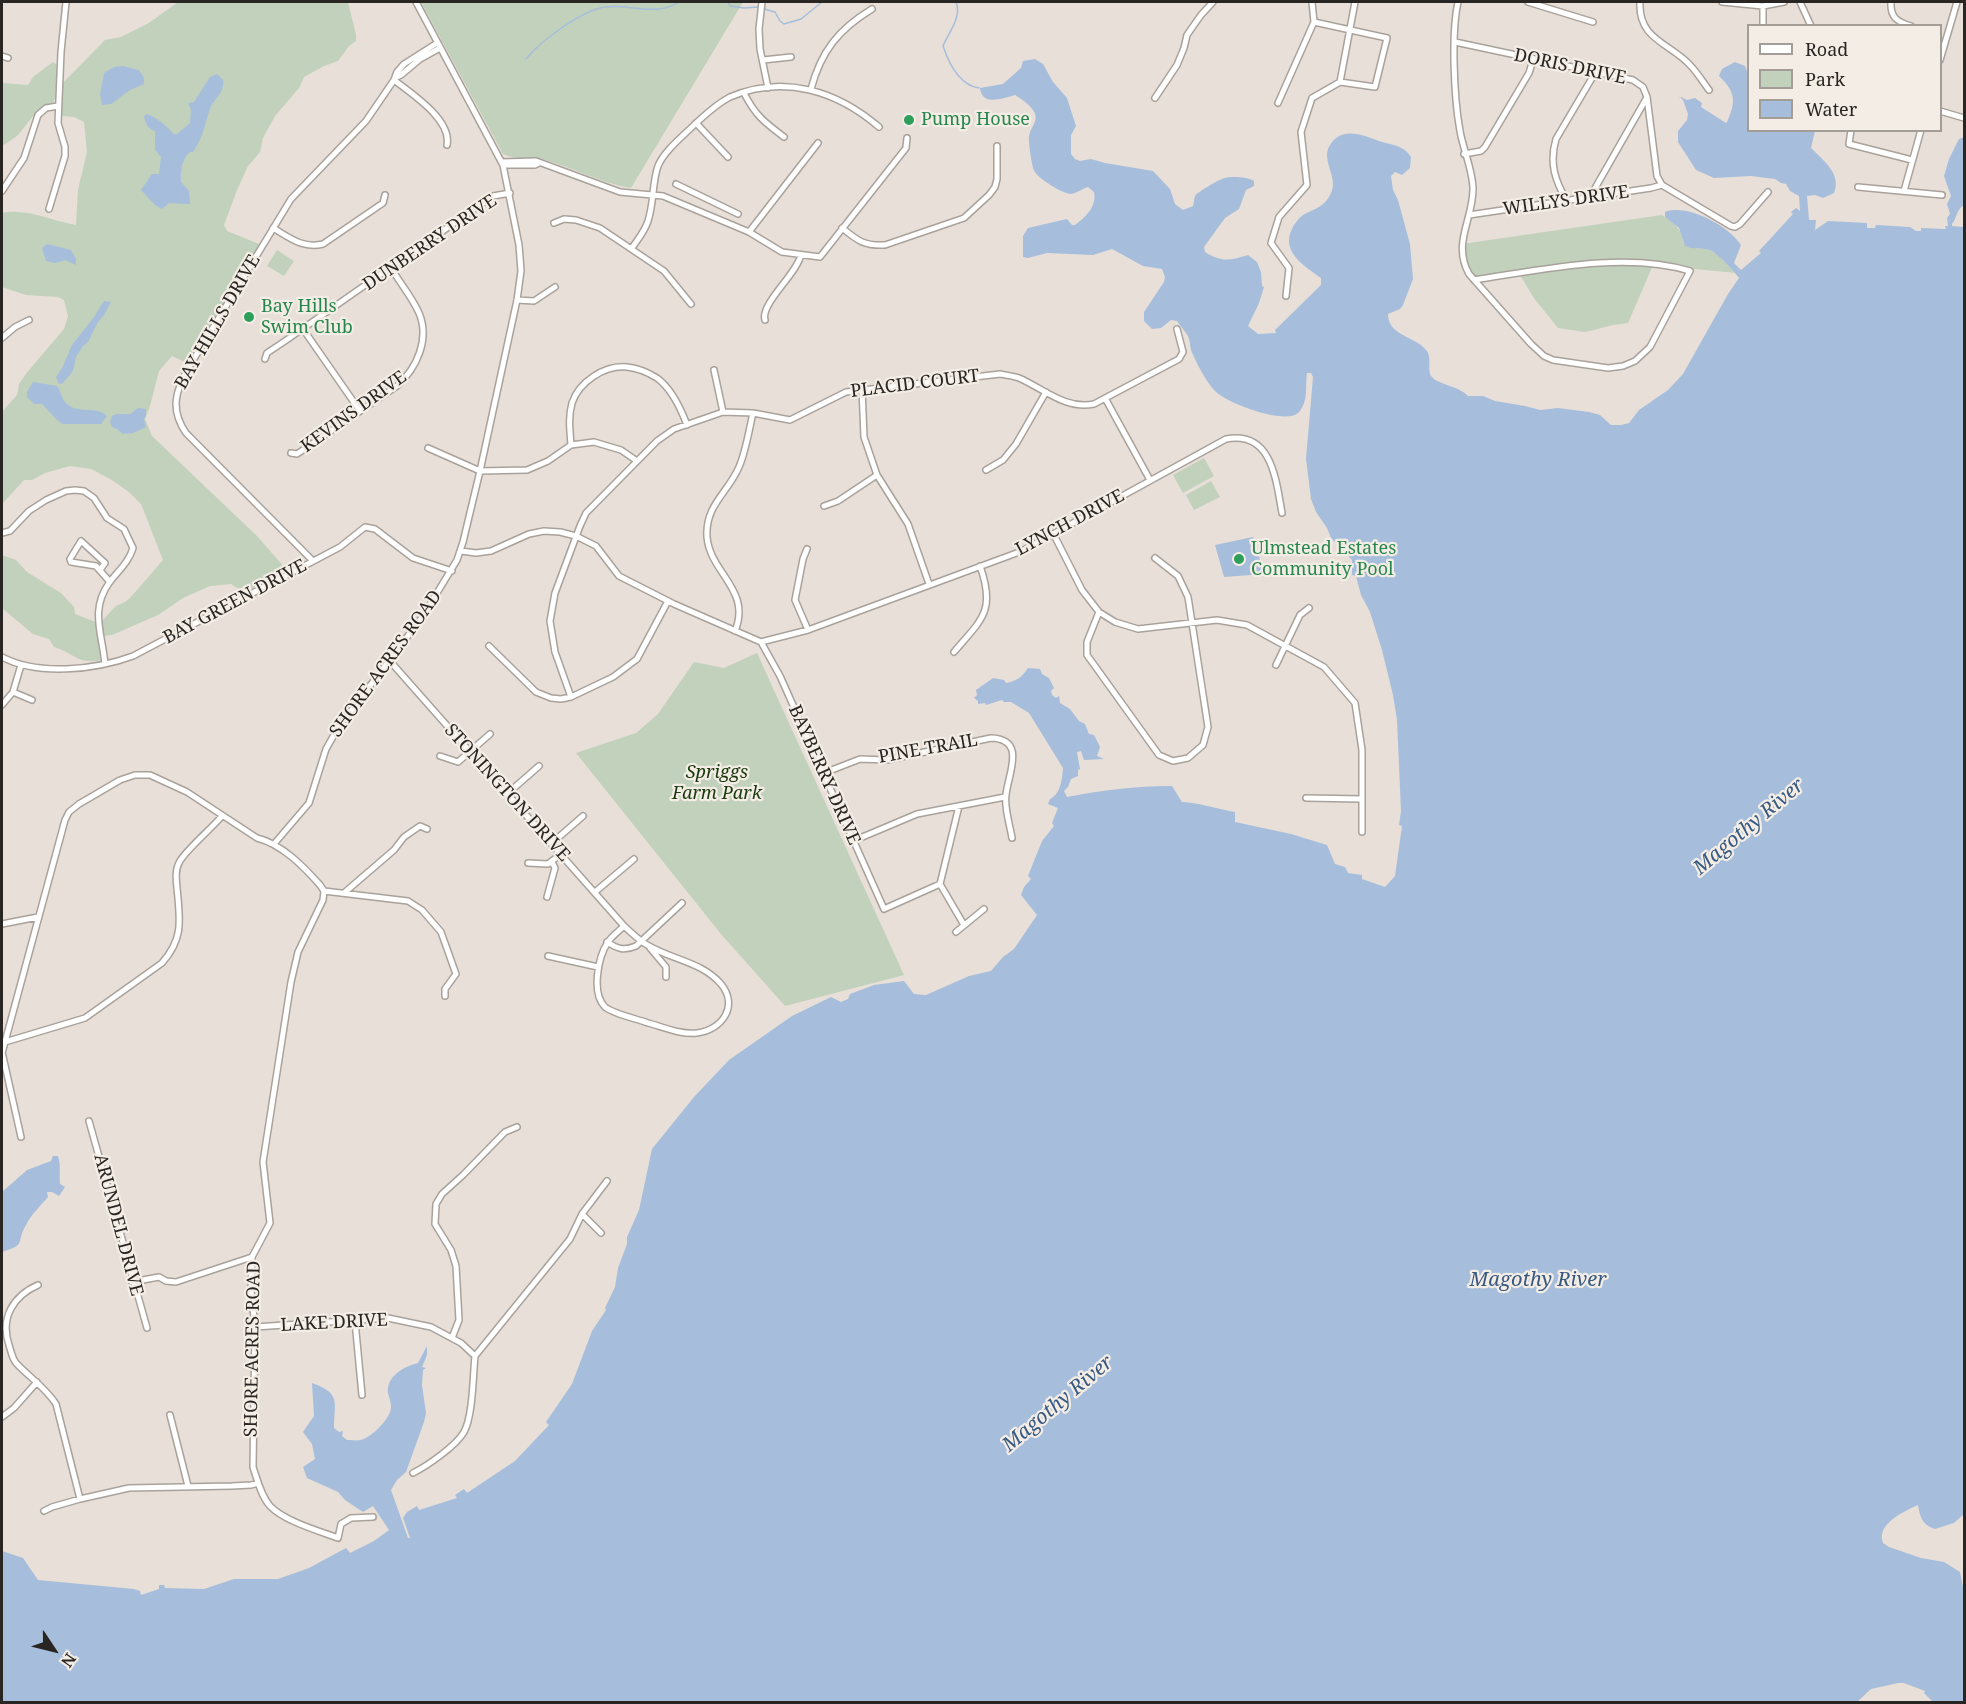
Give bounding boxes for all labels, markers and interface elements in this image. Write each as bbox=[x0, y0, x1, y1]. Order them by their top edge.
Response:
legend bbox=[1747, 24, 1942, 132]
text: Road bbox=[1805, 37, 1848, 61]
street label: DORIS DRIVE bbox=[1512, 45, 1628, 89]
text: Park bbox=[1805, 67, 1845, 91]
text: Water bbox=[1805, 97, 1857, 121]
place label: Pump House bbox=[921, 109, 1030, 131]
marker: Pump House bbox=[902, 113, 916, 127]
street label: WILLYS DRIVE bbox=[1502, 181, 1630, 221]
street label: DUNBERRY DRIVE bbox=[359, 190, 501, 296]
street label: BAY HILLS DRIVE bbox=[171, 251, 265, 393]
place label: Bay Hills Swim Club bbox=[261, 296, 353, 338]
marker: Bay Hills Swim Club bbox=[242, 310, 256, 324]
street label: PLACID COURT bbox=[849, 365, 981, 403]
street label: KEVINS DRIVE bbox=[297, 366, 411, 458]
street label: LYNCH DRIVE bbox=[1012, 485, 1128, 561]
place label: Ulmstead Estates Community Pool bbox=[1251, 538, 1396, 580]
marker: Ulmstead Estates Community Pool bbox=[1232, 552, 1246, 566]
street label: BAY GREEN DRIVE bbox=[160, 555, 310, 649]
street label: SHORE ACRES ROAD bbox=[325, 586, 447, 742]
street label: BAYBERRY DRIVE bbox=[783, 702, 865, 848]
street label: STONINGTON DRIVE bbox=[440, 720, 574, 866]
street label: PINE TRAIL bbox=[877, 730, 979, 768]
park label: Spriggs Farm Park bbox=[672, 762, 762, 804]
water label: Magothy River bbox=[1689, 774, 1809, 880]
street label: ARUNDEL DRIVE bbox=[89, 1152, 147, 1298]
street label: SHORE ACRES ROAD bbox=[241, 1261, 265, 1437]
water label: Magothy River bbox=[1470, 1268, 1606, 1292]
street label: LAKE DRIVE bbox=[280, 1309, 388, 1337]
water label: Magothy River bbox=[998, 1351, 1118, 1457]
north arrow bbox=[24, 1620, 84, 1680]
text: N bbox=[56, 1649, 81, 1672]

